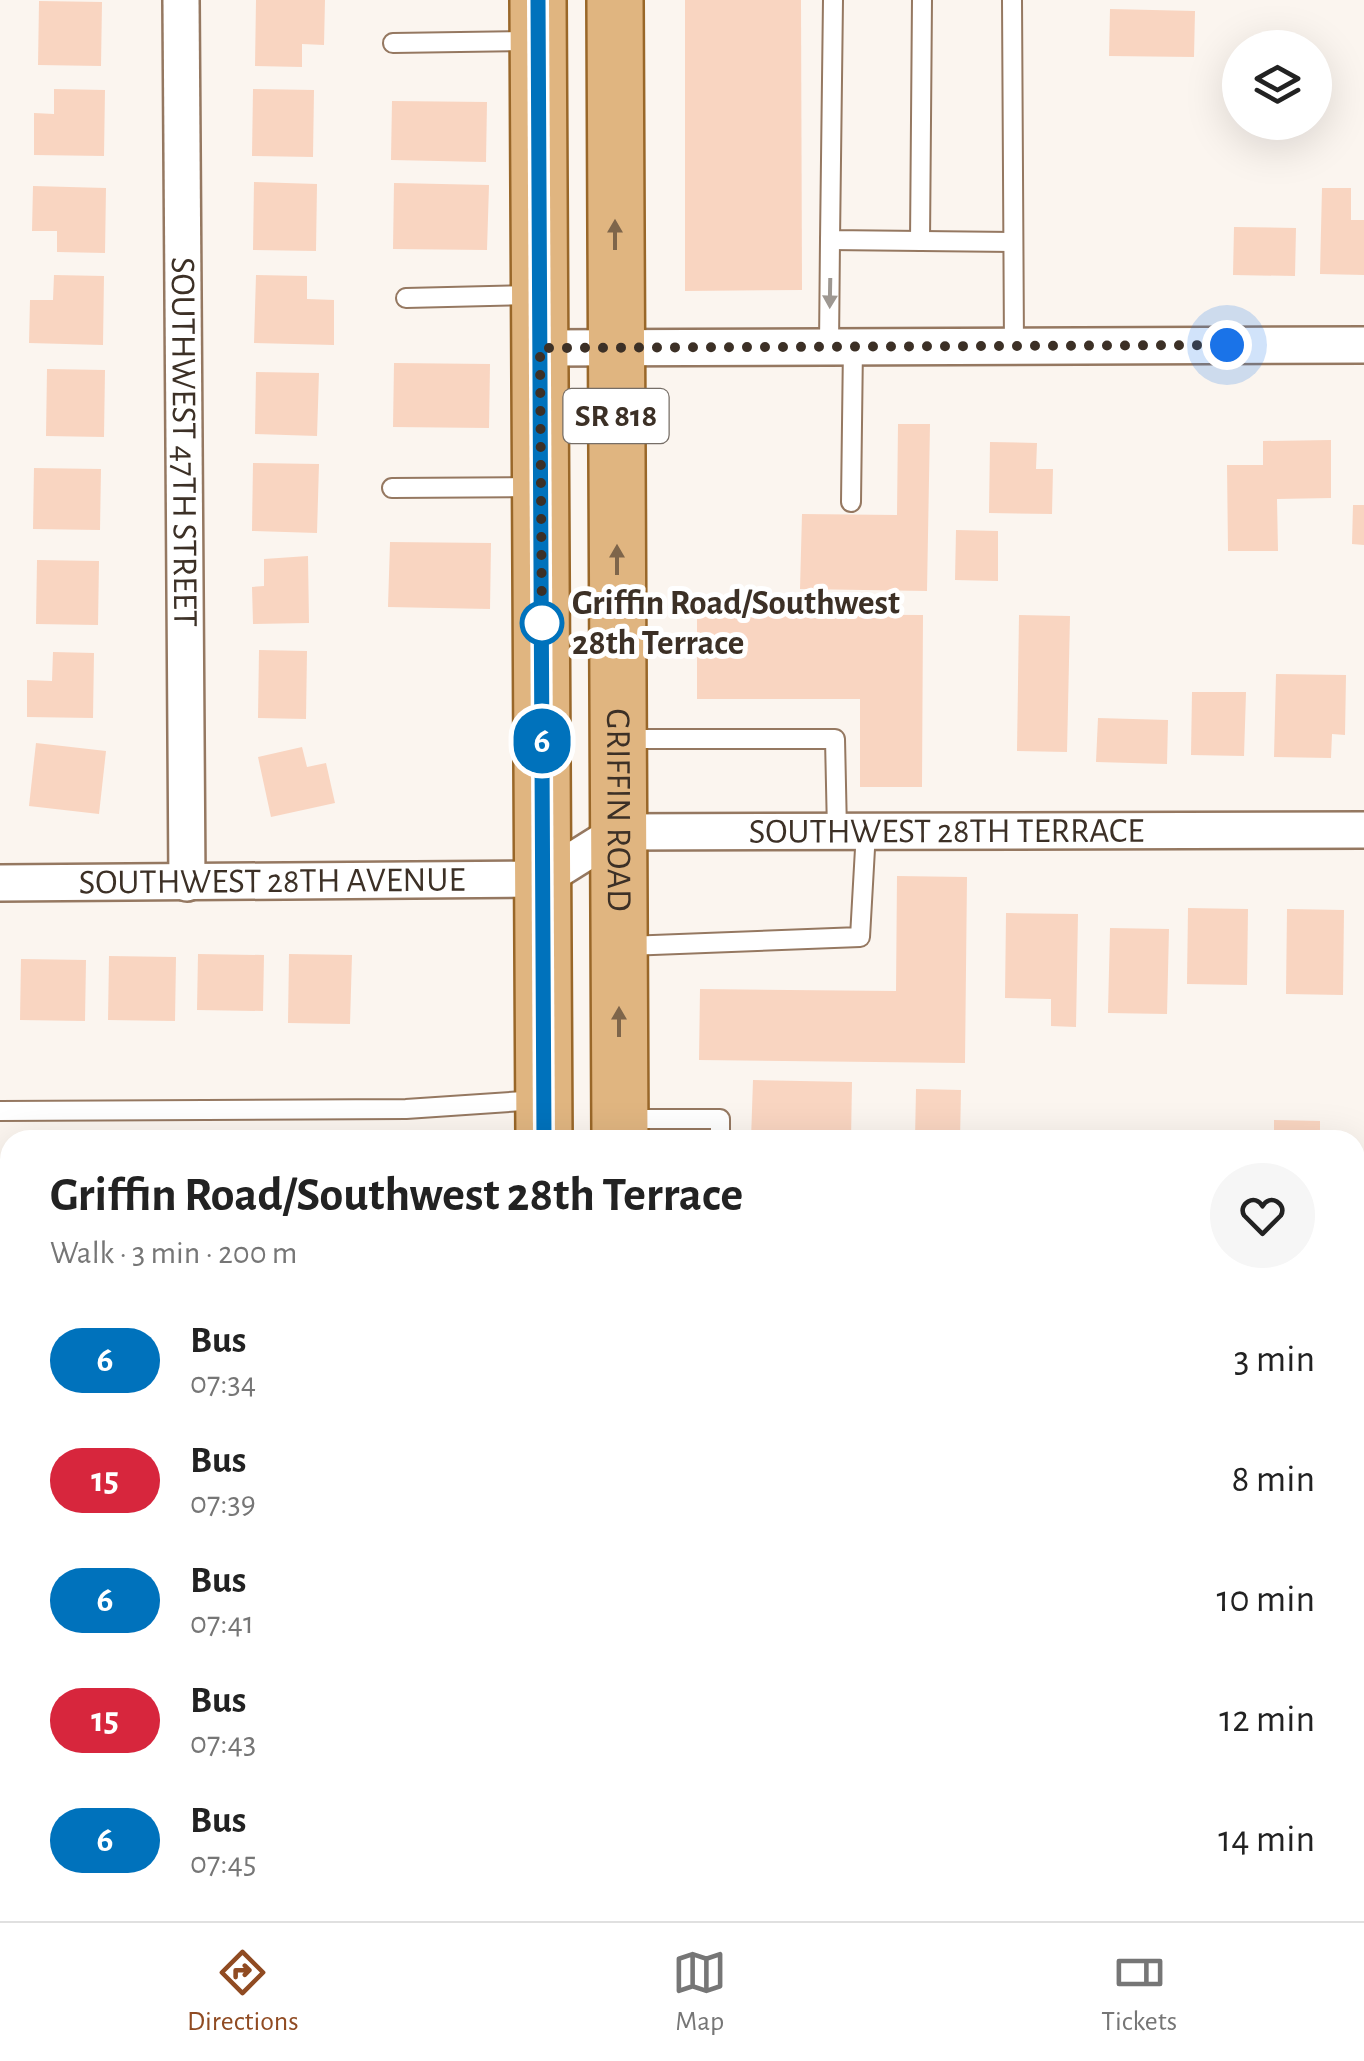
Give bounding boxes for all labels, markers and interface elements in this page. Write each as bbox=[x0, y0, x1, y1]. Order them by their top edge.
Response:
map controls bbox=[1222, 30, 1332, 140]
button: layers bbox=[1222, 30, 1332, 140]
one-way arrow bbox=[607, 218, 623, 250]
street label: SOUTHWEST 47TH STREET bbox=[165, 257, 203, 627]
one-way arrow bbox=[821, 278, 837, 310]
your location bbox=[1202, 320, 1252, 370]
road number: SR 818 bbox=[564, 389, 668, 443]
one-way arrow bbox=[608, 543, 624, 575]
place label: Griffin Road/Southwest 28th Terrace bbox=[572, 586, 900, 661]
marker: Griffin Road/Southwest 28th Terrace bbox=[521, 602, 563, 644]
line badge: 6 bbox=[510, 708, 574, 774]
street label: GRIFFIN ROAD bbox=[601, 708, 636, 912]
text: 6 bbox=[534, 724, 550, 759]
street label: SOUTHWEST 28TH TERRACE bbox=[749, 813, 1144, 849]
street label: SOUTHWEST 28TH AVENUE bbox=[79, 862, 465, 900]
one-way arrow bbox=[611, 1005, 627, 1037]
button: heart bbox=[1210, 1163, 1315, 1268]
text: Griffin Road/Southwest 28th Terrace bbox=[50, 1172, 743, 1220]
text: Walk · 3 min · 200 m bbox=[50, 1237, 297, 1269]
text: Bus bbox=[190, 1322, 246, 1360]
text: 3 min bbox=[1234, 1341, 1315, 1379]
text: 6 bbox=[97, 1343, 113, 1378]
text: 07:34 bbox=[190, 1367, 256, 1399]
text: Bus bbox=[190, 1442, 246, 1480]
text: 8 min bbox=[1232, 1461, 1315, 1499]
text: 15 bbox=[91, 1463, 119, 1498]
text: 07:39 bbox=[190, 1487, 256, 1519]
text: Bus bbox=[190, 1562, 246, 1600]
text: 10 min bbox=[1216, 1581, 1315, 1619]
text: 6 bbox=[97, 1583, 113, 1618]
text: 07:41 bbox=[190, 1607, 254, 1639]
text: Bus bbox=[190, 1682, 246, 1720]
text: 12 min bbox=[1219, 1701, 1315, 1739]
text: 15 bbox=[91, 1703, 119, 1738]
text: 07:43 bbox=[190, 1727, 256, 1759]
text: Bus bbox=[190, 1802, 246, 1840]
text: 14 min bbox=[1218, 1821, 1315, 1859]
text: 6 bbox=[97, 1823, 113, 1858]
text: 07:45 bbox=[190, 1847, 256, 1879]
tab: Directions bbox=[187, 1945, 299, 2039]
tab: Map bbox=[672, 1945, 727, 2039]
tab: Tickets bbox=[1101, 1945, 1177, 2039]

